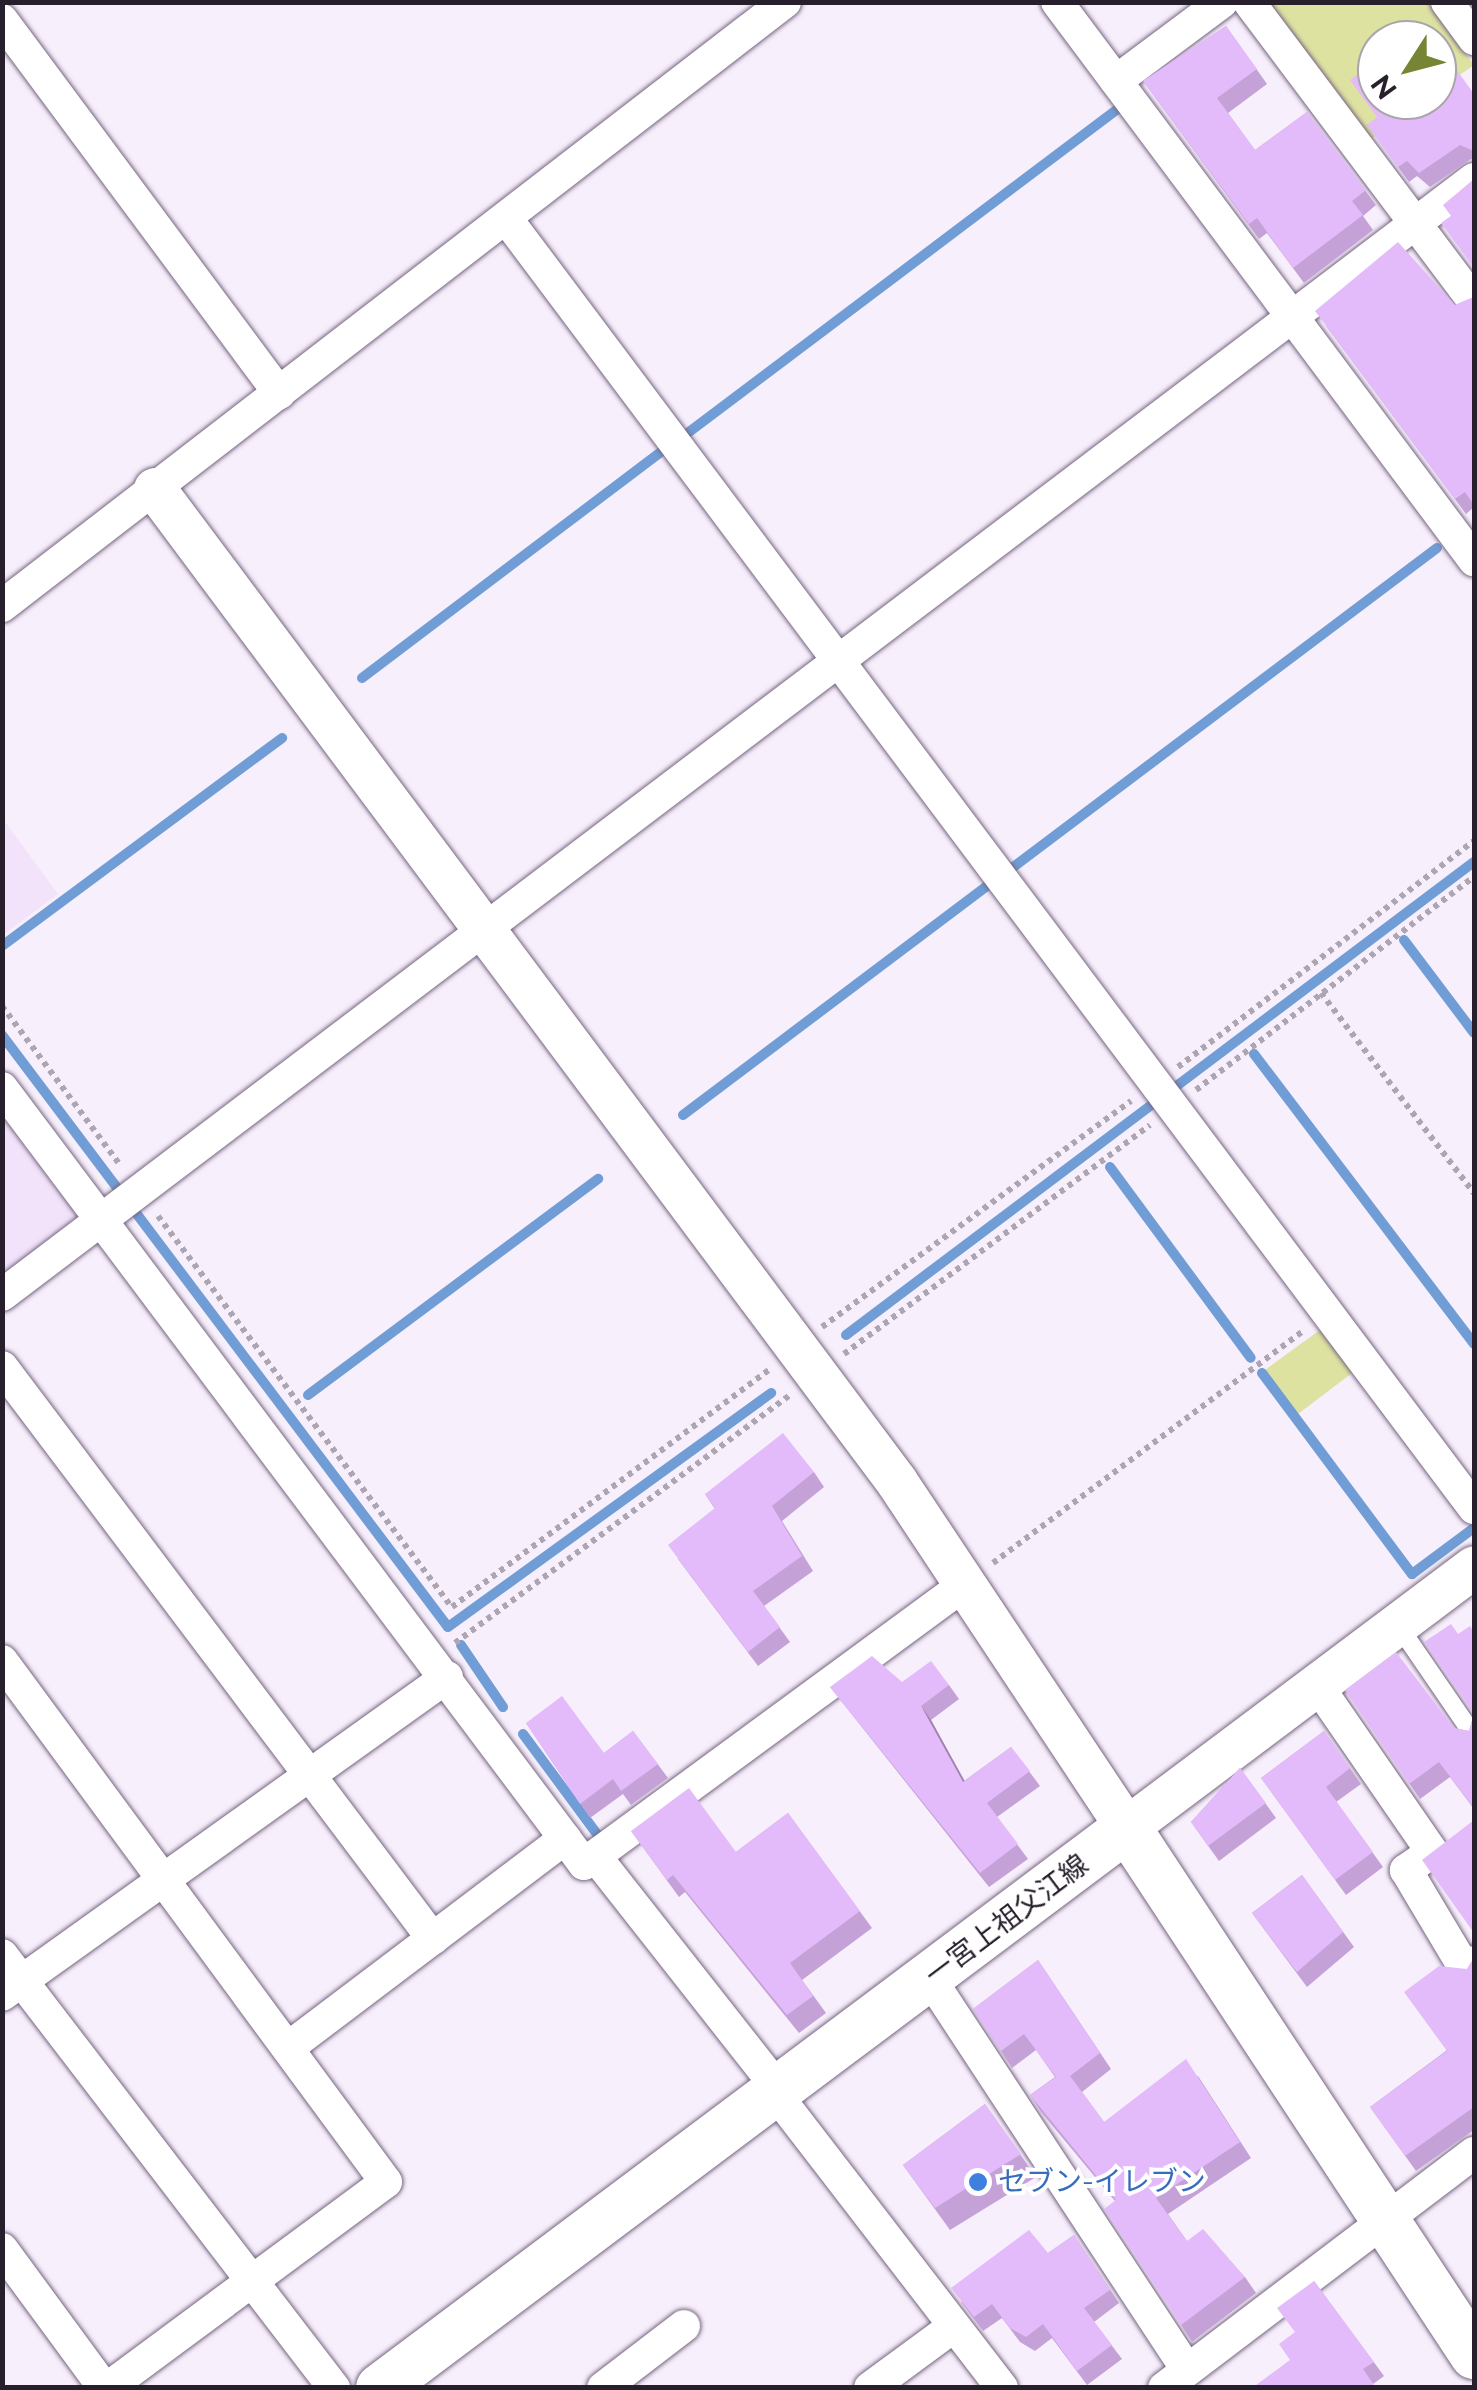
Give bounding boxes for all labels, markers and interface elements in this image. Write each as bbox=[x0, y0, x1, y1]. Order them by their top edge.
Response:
north arrow bbox=[1357, 20, 1457, 120]
text: N bbox=[1364, 68, 1404, 105]
street label: 一宮上祖父江線 bbox=[919, 1848, 1095, 1992]
place label: セブン-イレブン bbox=[998, 2165, 1206, 2199]
marker: セブン-イレブン bbox=[967, 2171, 989, 2193]

